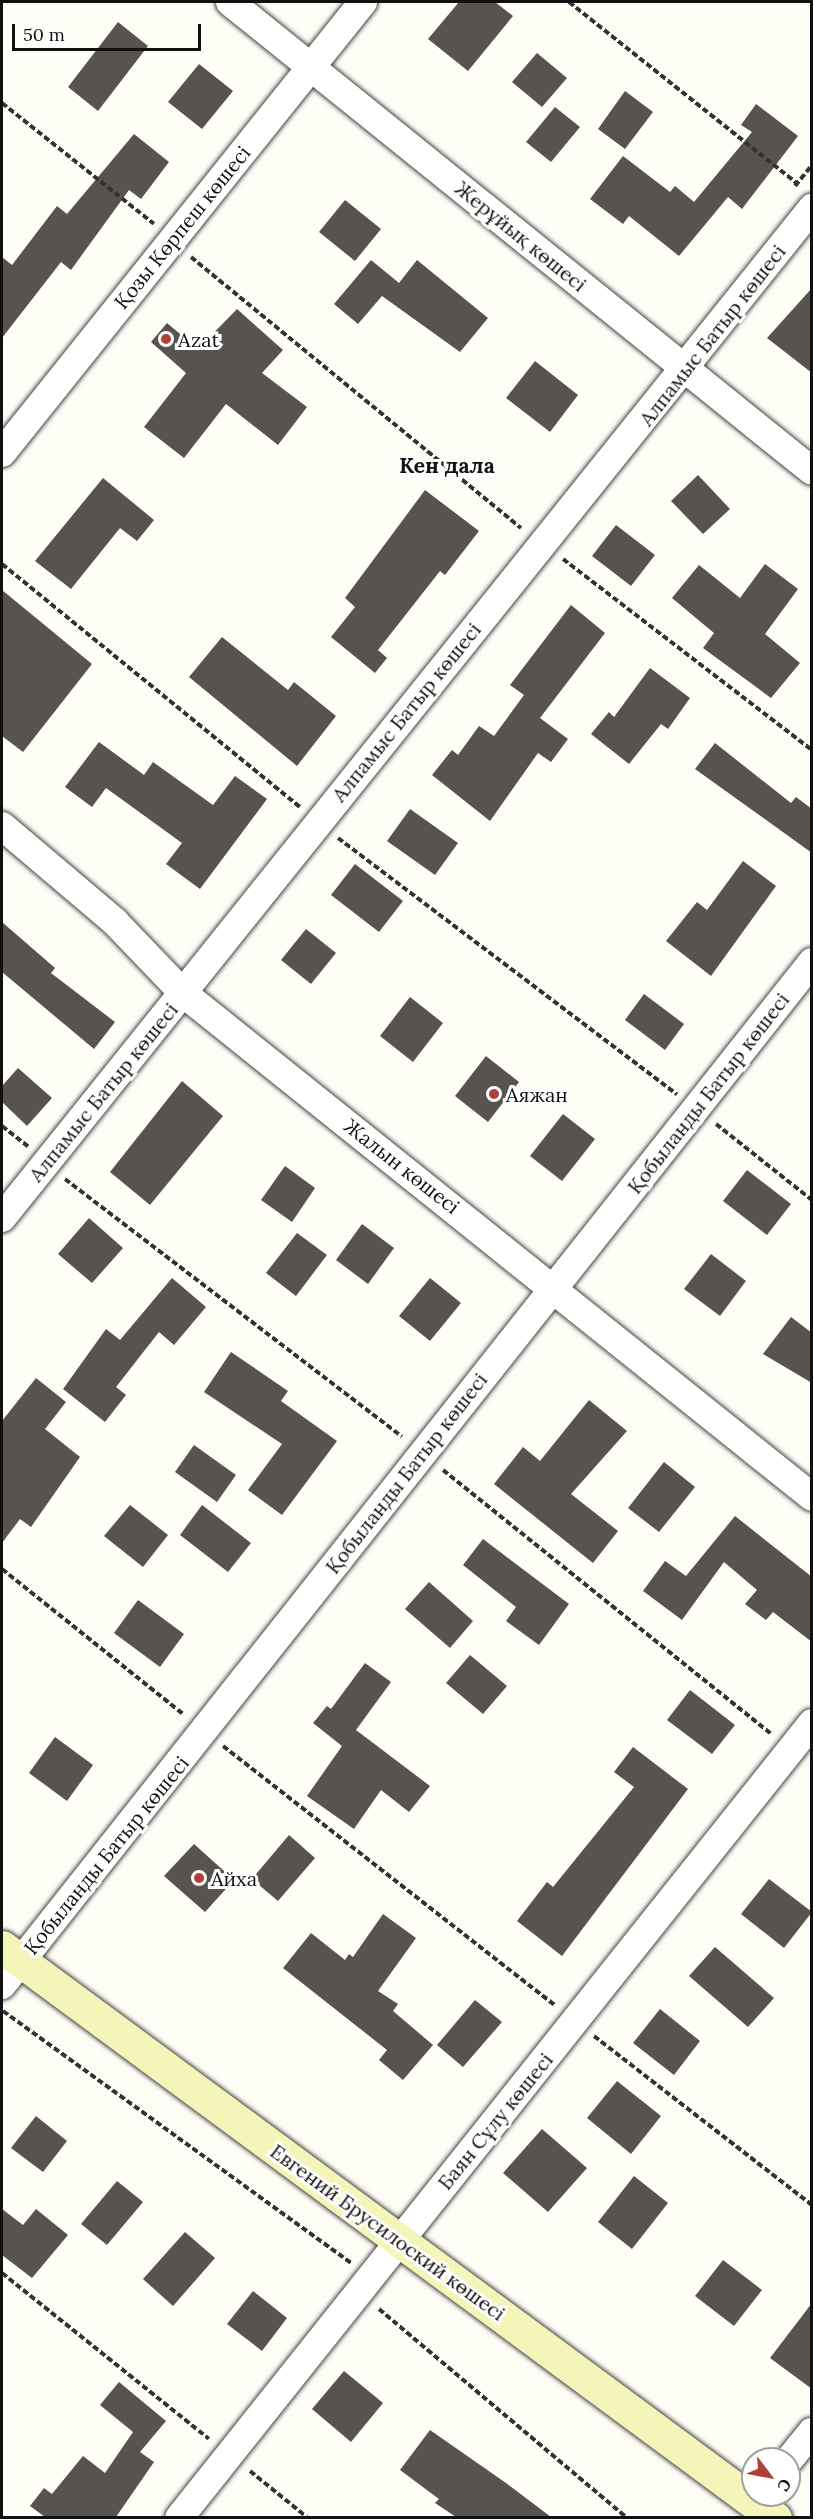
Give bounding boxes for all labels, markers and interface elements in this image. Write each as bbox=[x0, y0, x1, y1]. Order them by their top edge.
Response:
scale bar bbox=[15, 12, 204, 50]
text: 50 m bbox=[23, 23, 65, 46]
street label: Қозы Көрпеш көшесі bbox=[109, 141, 255, 313]
street label: Жерұйық көшесі bbox=[451, 176, 591, 296]
street label: Алпамыс Батыр көшесі bbox=[634, 240, 790, 430]
place label: Azat bbox=[178, 327, 219, 351]
marker: Azat bbox=[159, 332, 173, 346]
district label: Кен дала bbox=[399, 453, 495, 479]
street label: Алпамыс Батыр көшесі bbox=[326, 618, 486, 806]
street label: Қобыланды Батыр көшесі bbox=[622, 988, 794, 1198]
street label: Алпамыс Батыр көшесі bbox=[23, 998, 183, 1186]
place label: Аяжан bbox=[506, 1082, 568, 1106]
marker: Аяжан bbox=[487, 1087, 501, 1101]
street label: Жалын көшесі bbox=[340, 1113, 464, 1219]
street label: Қобыланды Батыр көшесі bbox=[320, 1368, 492, 1578]
street label: Қобыланды Батыр көшесі bbox=[19, 1751, 193, 1959]
place label: Айха bbox=[211, 1866, 257, 1890]
marker: Айха bbox=[192, 1871, 206, 1885]
street label: Баян Сұлу көшесі bbox=[433, 2048, 557, 2194]
street label: Евгений Брусилоский көшесі bbox=[266, 2139, 510, 2325]
north arrow bbox=[741, 2447, 801, 2507]
text: С bbox=[773, 2476, 796, 2495]

